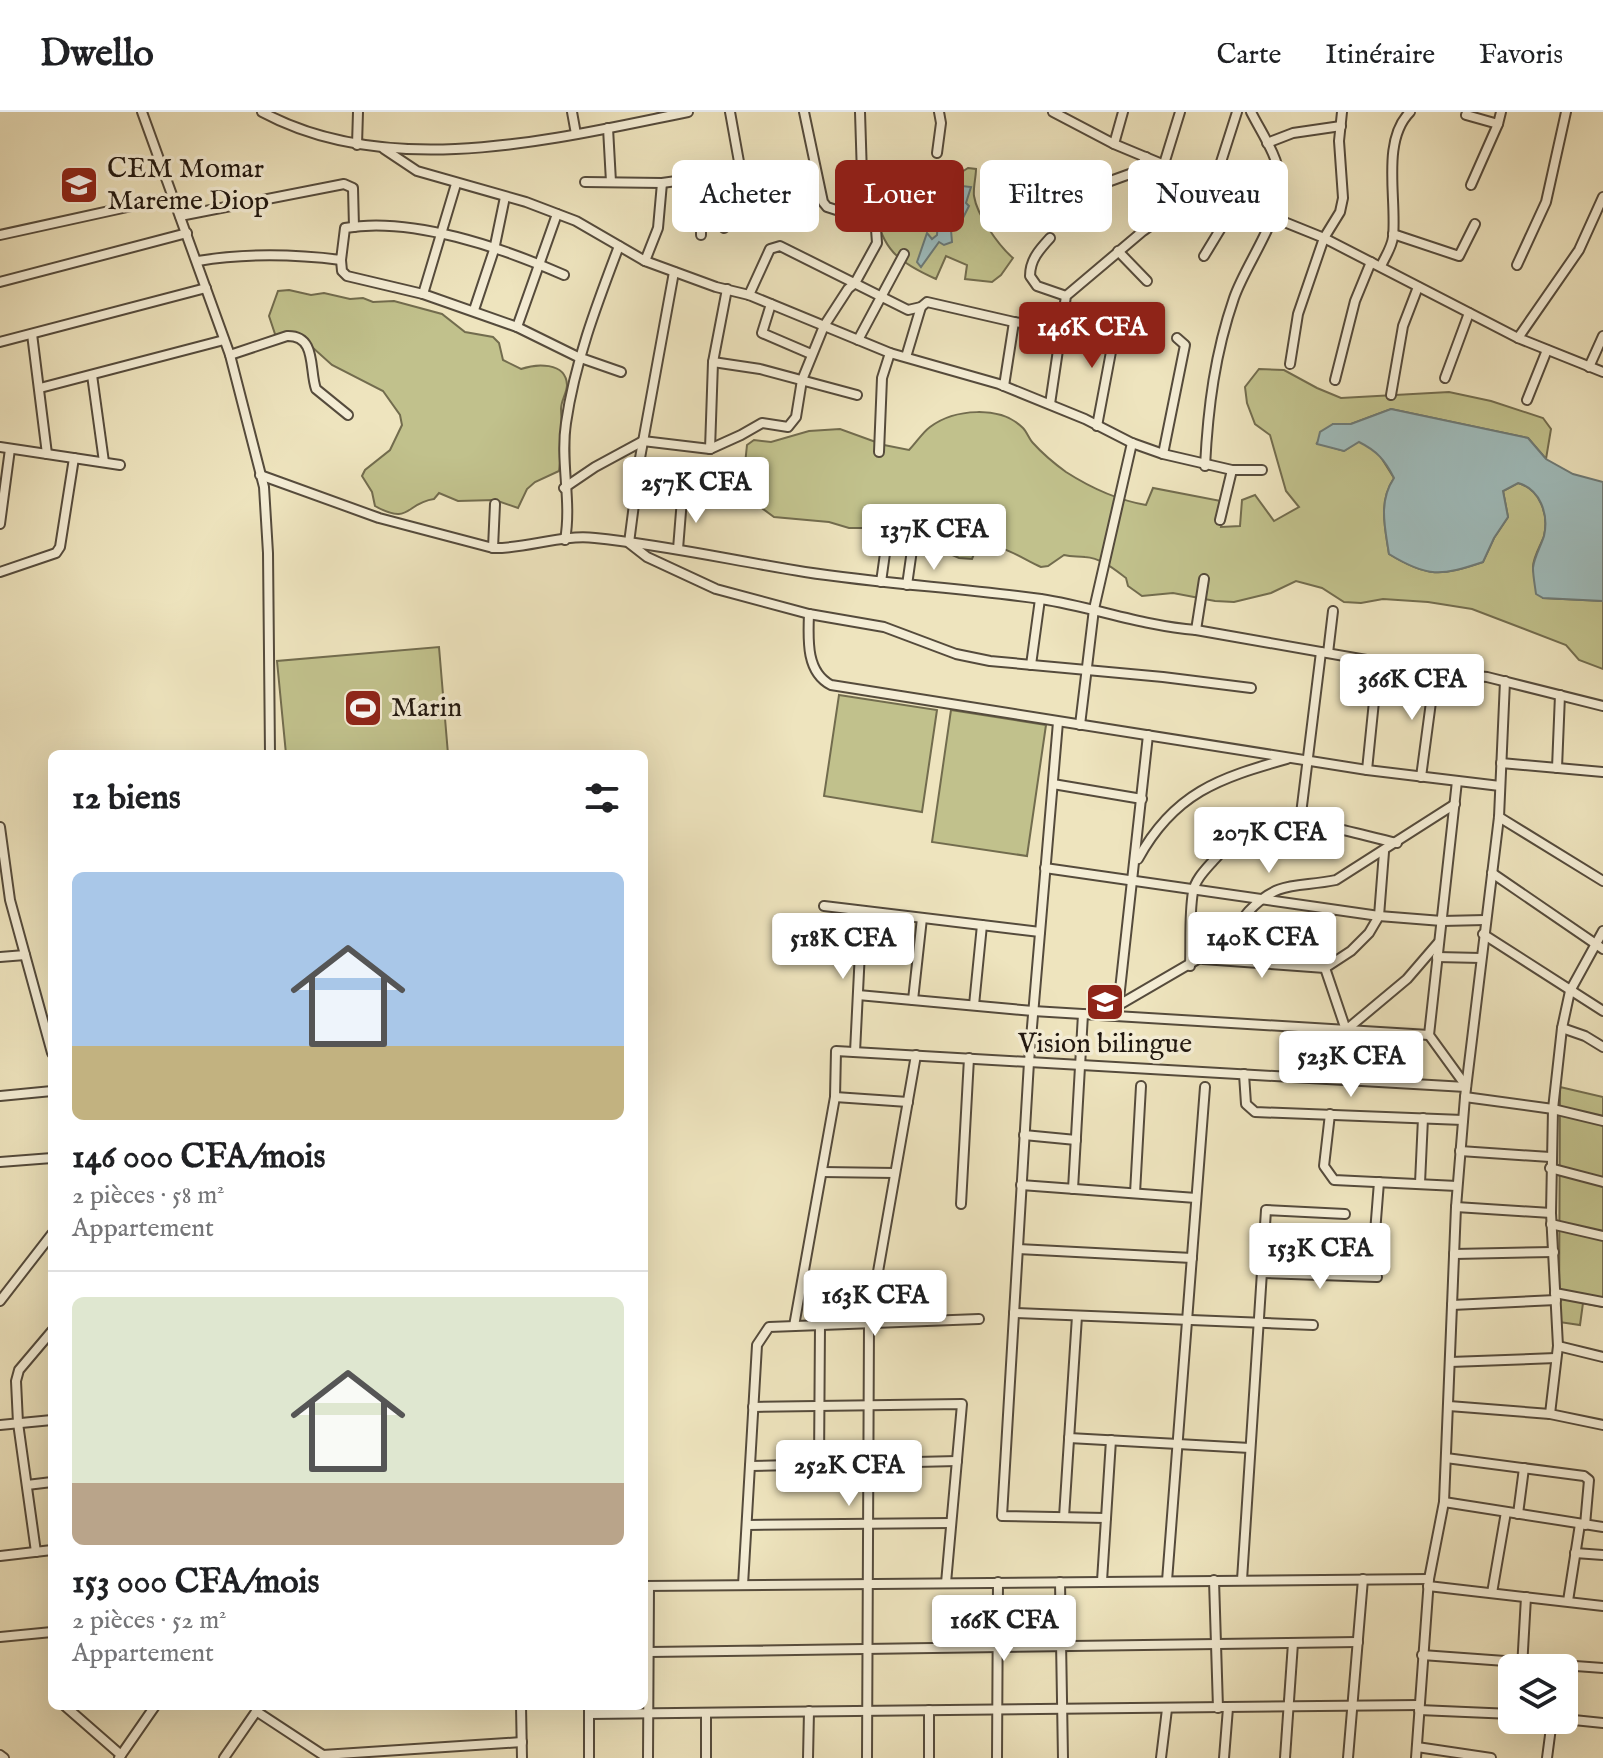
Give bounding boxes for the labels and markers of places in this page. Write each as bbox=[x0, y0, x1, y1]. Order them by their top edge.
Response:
place label: CEM Momar Mareme Diop bbox=[107, 152, 269, 219]
school or university icon: CEM Momar Mareme Diop bbox=[58, 164, 100, 206]
pin: 146K CFA bbox=[1009, 302, 1175, 370]
pin: 257K CFA bbox=[613, 457, 779, 525]
pin: 137K CFA bbox=[851, 504, 1017, 572]
pin: 366K CFA bbox=[1329, 654, 1495, 722]
sports icon: Marin bbox=[342, 687, 384, 729]
place label: Marin bbox=[391, 691, 462, 726]
pin: 207K CFA bbox=[1186, 807, 1352, 875]
pin: 140K CFA bbox=[1179, 912, 1345, 980]
pin: 518K CFA bbox=[760, 913, 926, 981]
school or university icon: Vision bilingue bbox=[1084, 981, 1126, 1023]
place label: Vision bilingue bbox=[1017, 1027, 1192, 1062]
pin: 523K CFA bbox=[1268, 1031, 1434, 1099]
pin: 153K CFA bbox=[1237, 1223, 1403, 1291]
pin: 163K CFA bbox=[792, 1270, 958, 1338]
pin: 252K CFA bbox=[766, 1440, 932, 1508]
pin: 166K CFA bbox=[921, 1595, 1087, 1663]

